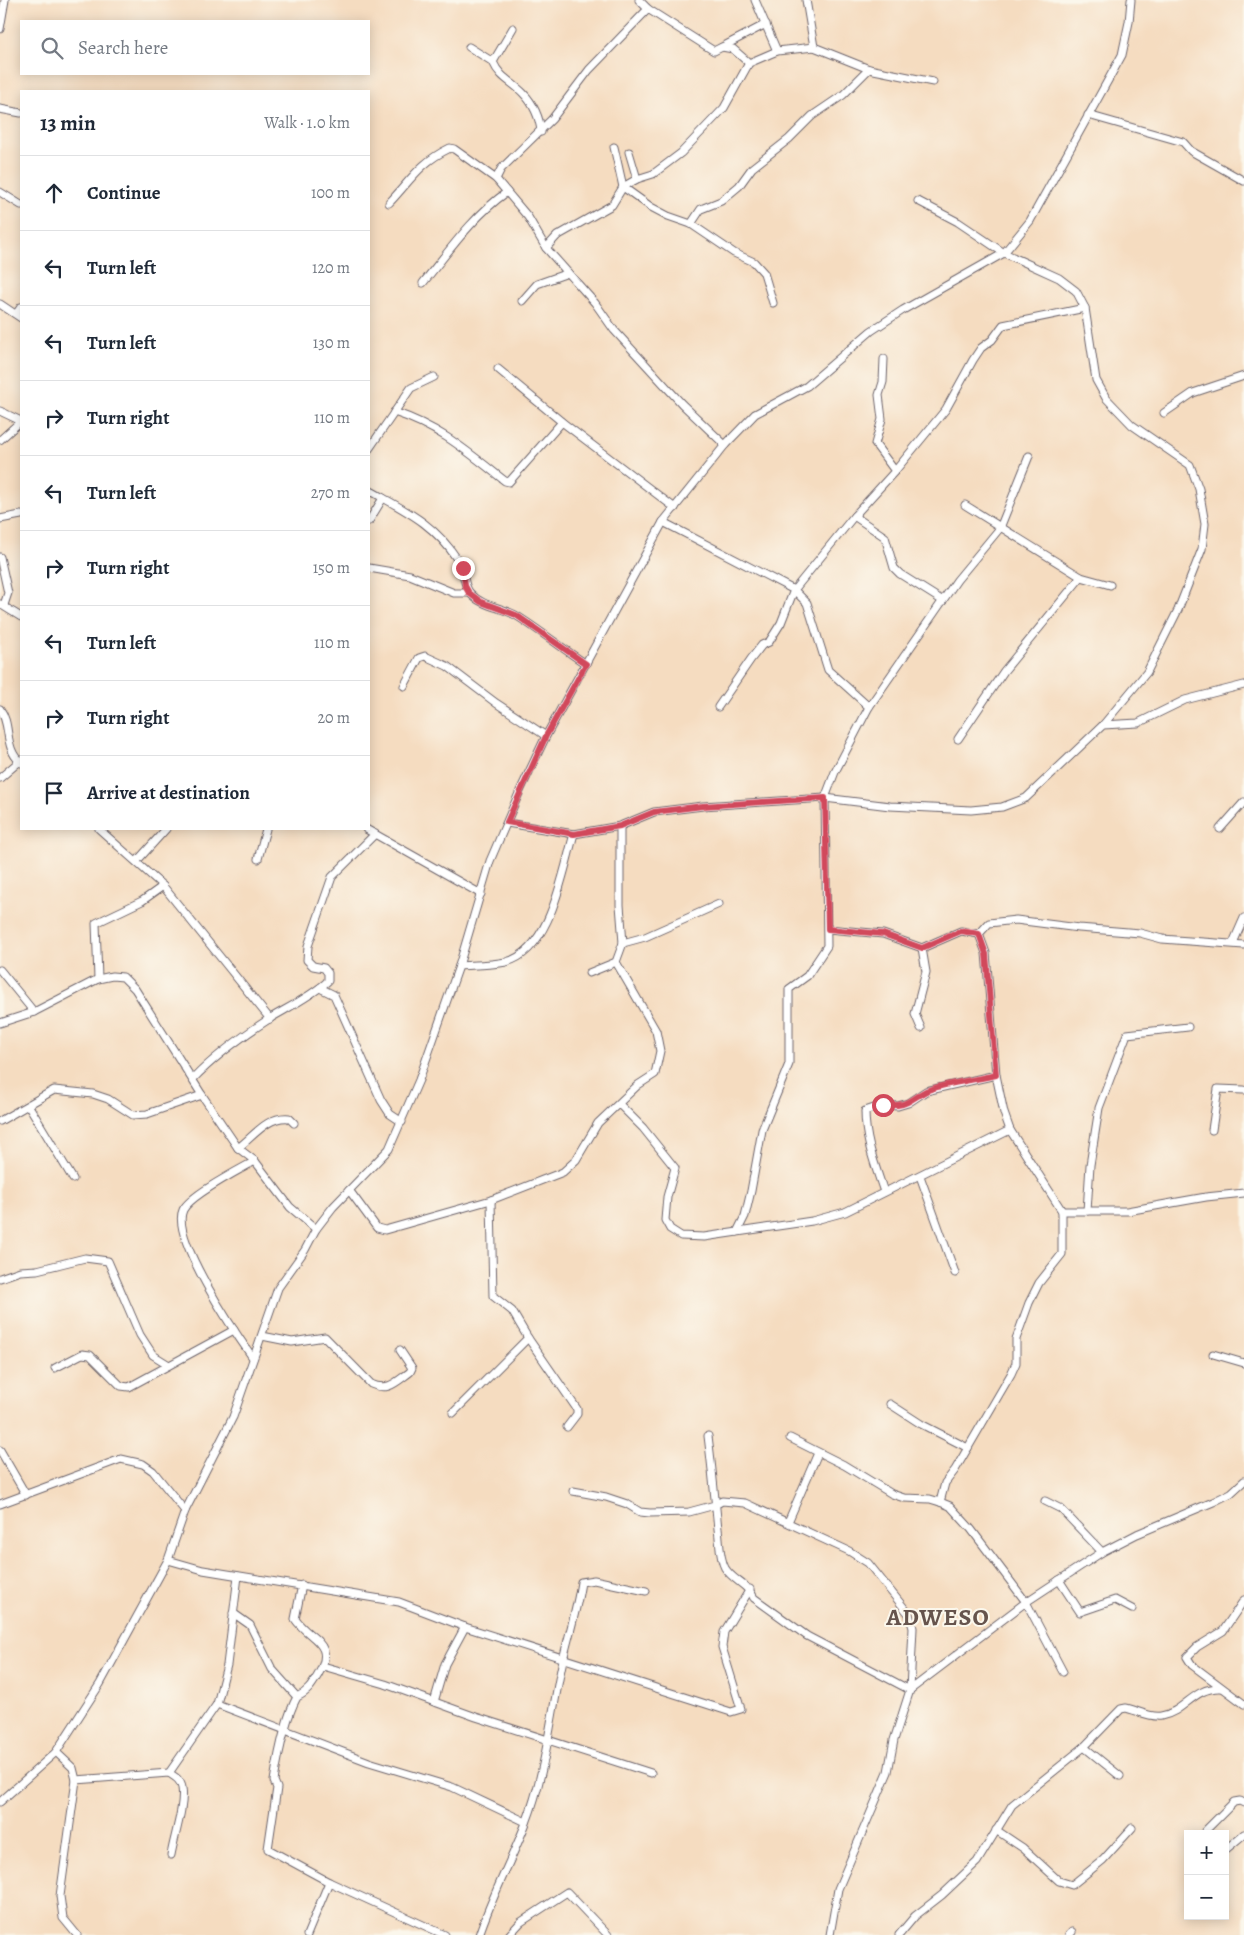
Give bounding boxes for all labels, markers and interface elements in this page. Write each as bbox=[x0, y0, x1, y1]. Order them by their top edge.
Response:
search box bbox=[20, 20, 370, 75]
icon: search bbox=[38, 34, 66, 62]
text: Search here bbox=[78, 35, 168, 61]
text: 13 min bbox=[40, 109, 96, 137]
text: Walk · 1.0 km bbox=[264, 112, 350, 134]
icon: ahead bbox=[40, 179, 68, 207]
text: Continue bbox=[87, 180, 161, 206]
text: 100 m bbox=[311, 182, 350, 204]
icon: left bbox=[40, 254, 68, 282]
text: Turn left bbox=[87, 255, 156, 281]
text: 120 m bbox=[312, 257, 350, 279]
icon: left bbox=[40, 329, 68, 357]
text: Turn left bbox=[87, 330, 156, 356]
text: 130 m bbox=[313, 332, 350, 354]
icon: right bbox=[40, 404, 68, 432]
text: Turn right bbox=[87, 405, 169, 431]
text: 110 m bbox=[314, 407, 350, 429]
icon: left bbox=[40, 479, 68, 507]
text: Turn left bbox=[87, 480, 156, 506]
text: 270 m bbox=[311, 482, 350, 504]
icon: right bbox=[40, 554, 68, 582]
text: Turn right bbox=[87, 555, 169, 581]
text: 150 m bbox=[313, 557, 350, 579]
route end bbox=[452, 557, 475, 580]
icon: left bbox=[40, 629, 68, 657]
text: Turn left bbox=[87, 630, 156, 656]
text: 110 m bbox=[314, 632, 350, 654]
icon: right bbox=[40, 704, 68, 732]
text: Turn right bbox=[87, 705, 169, 731]
text: 20 m bbox=[317, 707, 350, 729]
icon: arrive bbox=[40, 779, 68, 807]
text: Arrive at destination bbox=[87, 780, 250, 806]
route start bbox=[872, 1094, 895, 1117]
district label: ADWESO bbox=[885, 1601, 990, 1633]
map controls bbox=[1184, 1830, 1229, 1920]
button: + bbox=[1184, 1830, 1229, 1875]
button: − bbox=[1184, 1875, 1229, 1920]

